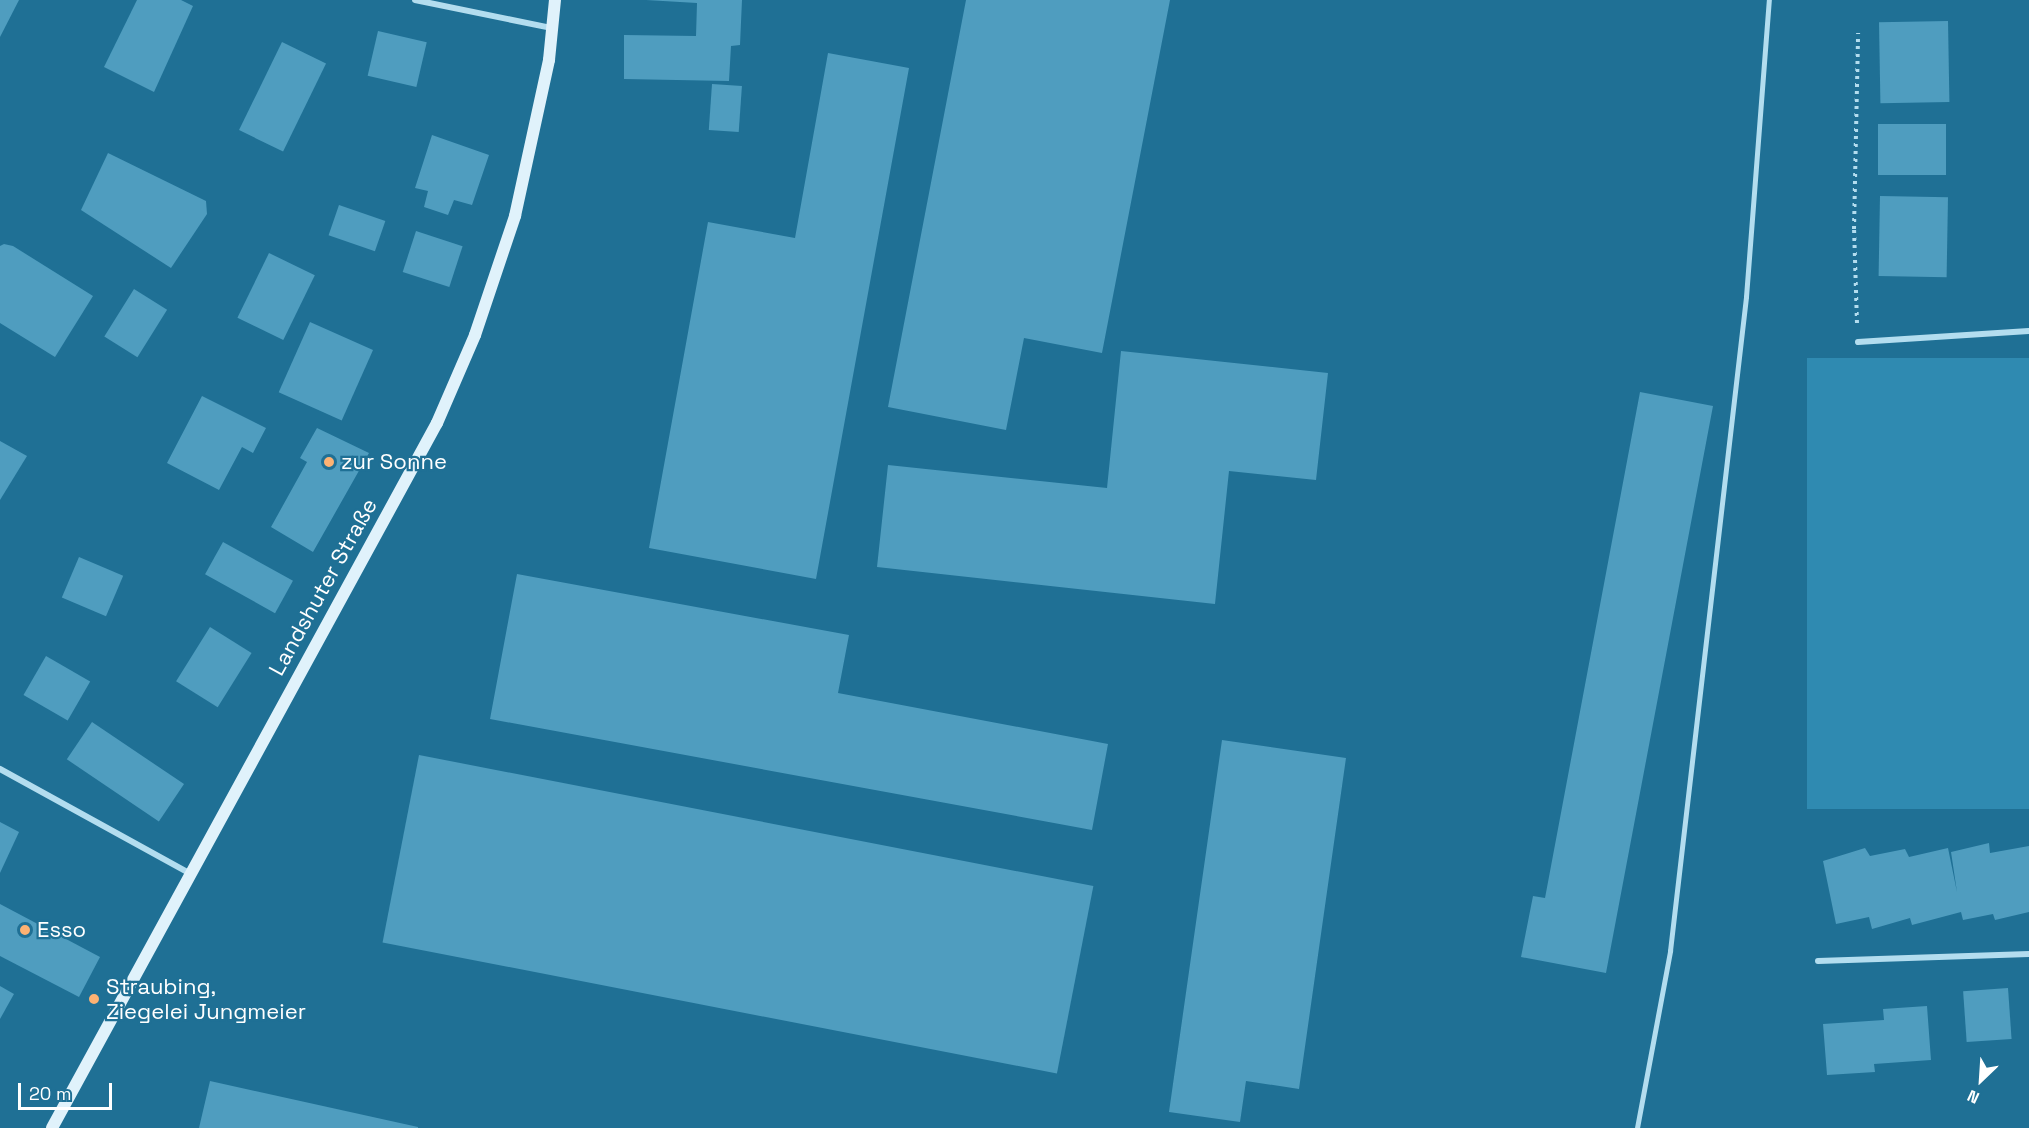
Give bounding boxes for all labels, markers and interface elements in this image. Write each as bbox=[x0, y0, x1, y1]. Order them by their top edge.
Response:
place label: zur Sonne bbox=[341, 449, 447, 475]
marker: zur Sonne bbox=[322, 455, 336, 469]
street label: Landshuter Straße bbox=[263, 494, 383, 680]
place label: Esso bbox=[37, 917, 86, 943]
marker: Esso bbox=[18, 923, 32, 937]
place label: Straubing, Ziegelei Jungmeier bbox=[106, 973, 306, 1024]
marker: Straubing, Ziegelei Jungmeier bbox=[87, 992, 101, 1006]
north arrow bbox=[1951, 1050, 2011, 1110]
scale bar bbox=[21, 1071, 116, 1109]
text: 20 m bbox=[29, 1082, 72, 1105]
text: N bbox=[1964, 1085, 1982, 1109]

